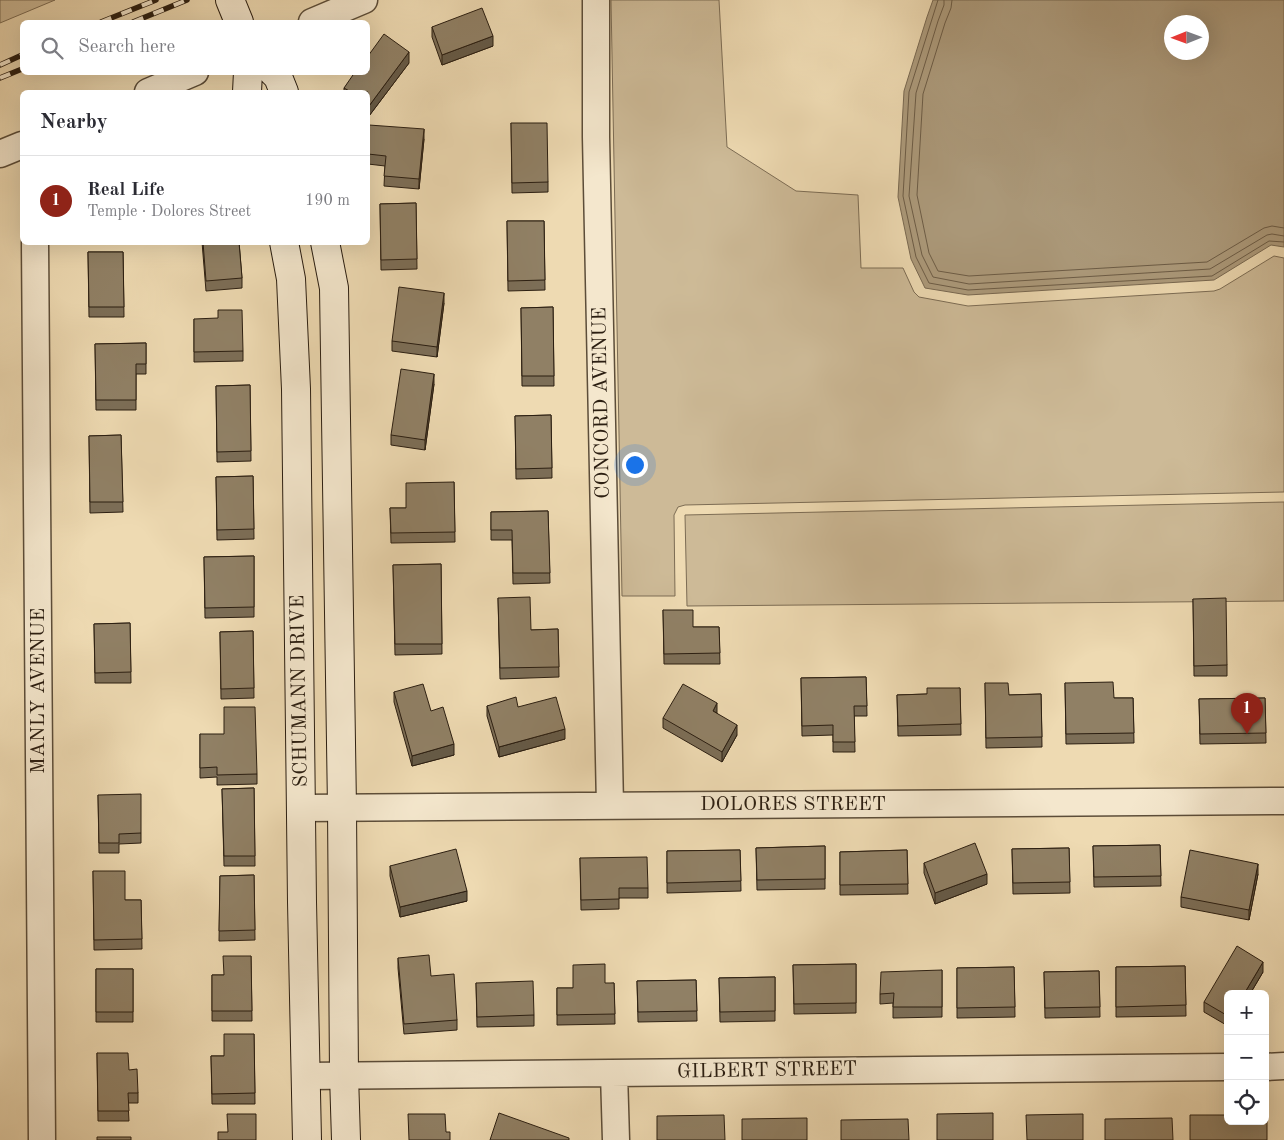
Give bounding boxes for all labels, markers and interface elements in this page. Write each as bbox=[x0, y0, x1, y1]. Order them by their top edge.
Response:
north arrow bbox=[1164, 15, 1209, 60]
search box bbox=[20, 20, 370, 75]
icon: search bbox=[38, 34, 66, 62]
text: Search here bbox=[78, 38, 175, 57]
text: Nearby bbox=[40, 112, 108, 133]
text: Real Life bbox=[87, 181, 165, 200]
text: 1 bbox=[51, 193, 61, 209]
text: 190 m bbox=[305, 193, 350, 209]
text: Temple · Dolores Street bbox=[87, 204, 251, 220]
street label: CONCORD AVENUE bbox=[590, 307, 614, 499]
your location bbox=[622, 452, 648, 478]
street label: SCHUMANN DRIVE bbox=[288, 595, 312, 787]
street label: MANLY AVENUE bbox=[29, 608, 49, 774]
pin: 1 bbox=[1231, 693, 1263, 734]
street label: DOLORES STREET bbox=[700, 795, 886, 815]
map controls bbox=[1224, 990, 1269, 1125]
button: + bbox=[1224, 990, 1269, 1035]
button: − bbox=[1224, 1035, 1269, 1080]
street label: GILBERT STREET bbox=[677, 1059, 857, 1083]
button: locate bbox=[1224, 1080, 1269, 1125]

